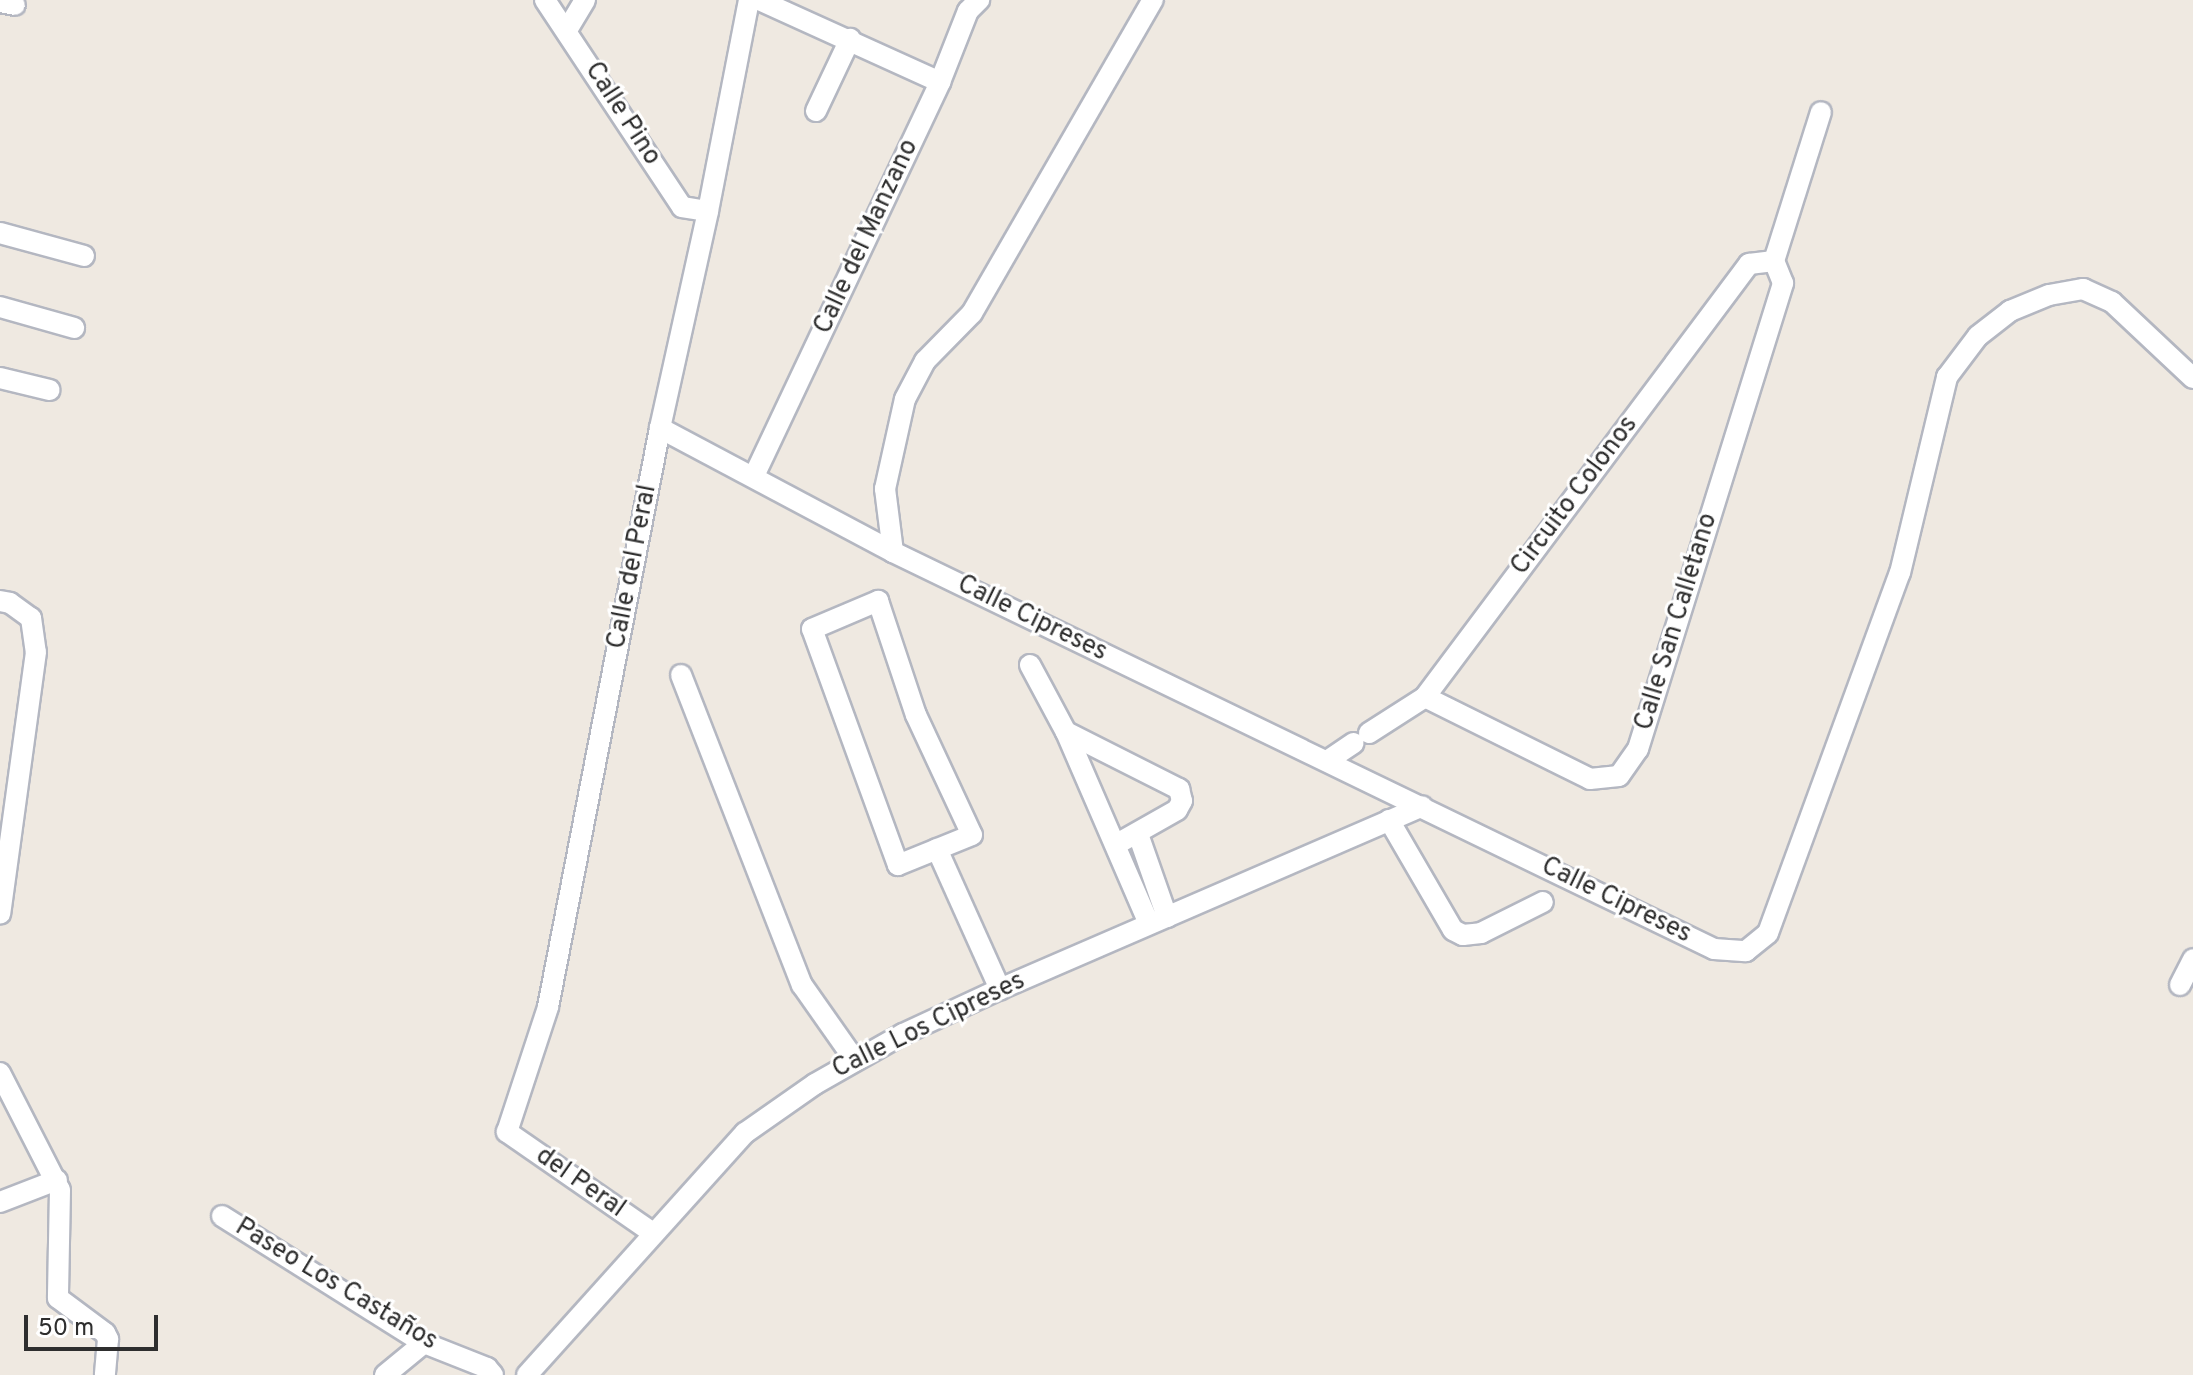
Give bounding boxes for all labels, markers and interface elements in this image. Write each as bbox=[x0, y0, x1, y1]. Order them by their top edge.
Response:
street label: Calle Pino bbox=[577, 57, 667, 171]
street label: Calle del Manzano bbox=[808, 135, 926, 339]
street label: Circuito Colonos bbox=[1505, 410, 1645, 582]
street label: Calle del Peral bbox=[602, 482, 664, 652]
street label: Calle San Calletano bbox=[1629, 510, 1725, 734]
street label: Calle Cipreses bbox=[952, 569, 1112, 669]
street label: Calle Cipreses bbox=[1536, 851, 1696, 951]
street label: Calle Los Cipreses bbox=[828, 966, 1030, 1086]
street label: del Peral bbox=[529, 1141, 631, 1225]
street label: Paseo Los Castaños bbox=[229, 1212, 443, 1358]
scale bar bbox=[28, 1299, 162, 1349]
text: 50 m bbox=[38, 1314, 94, 1344]

